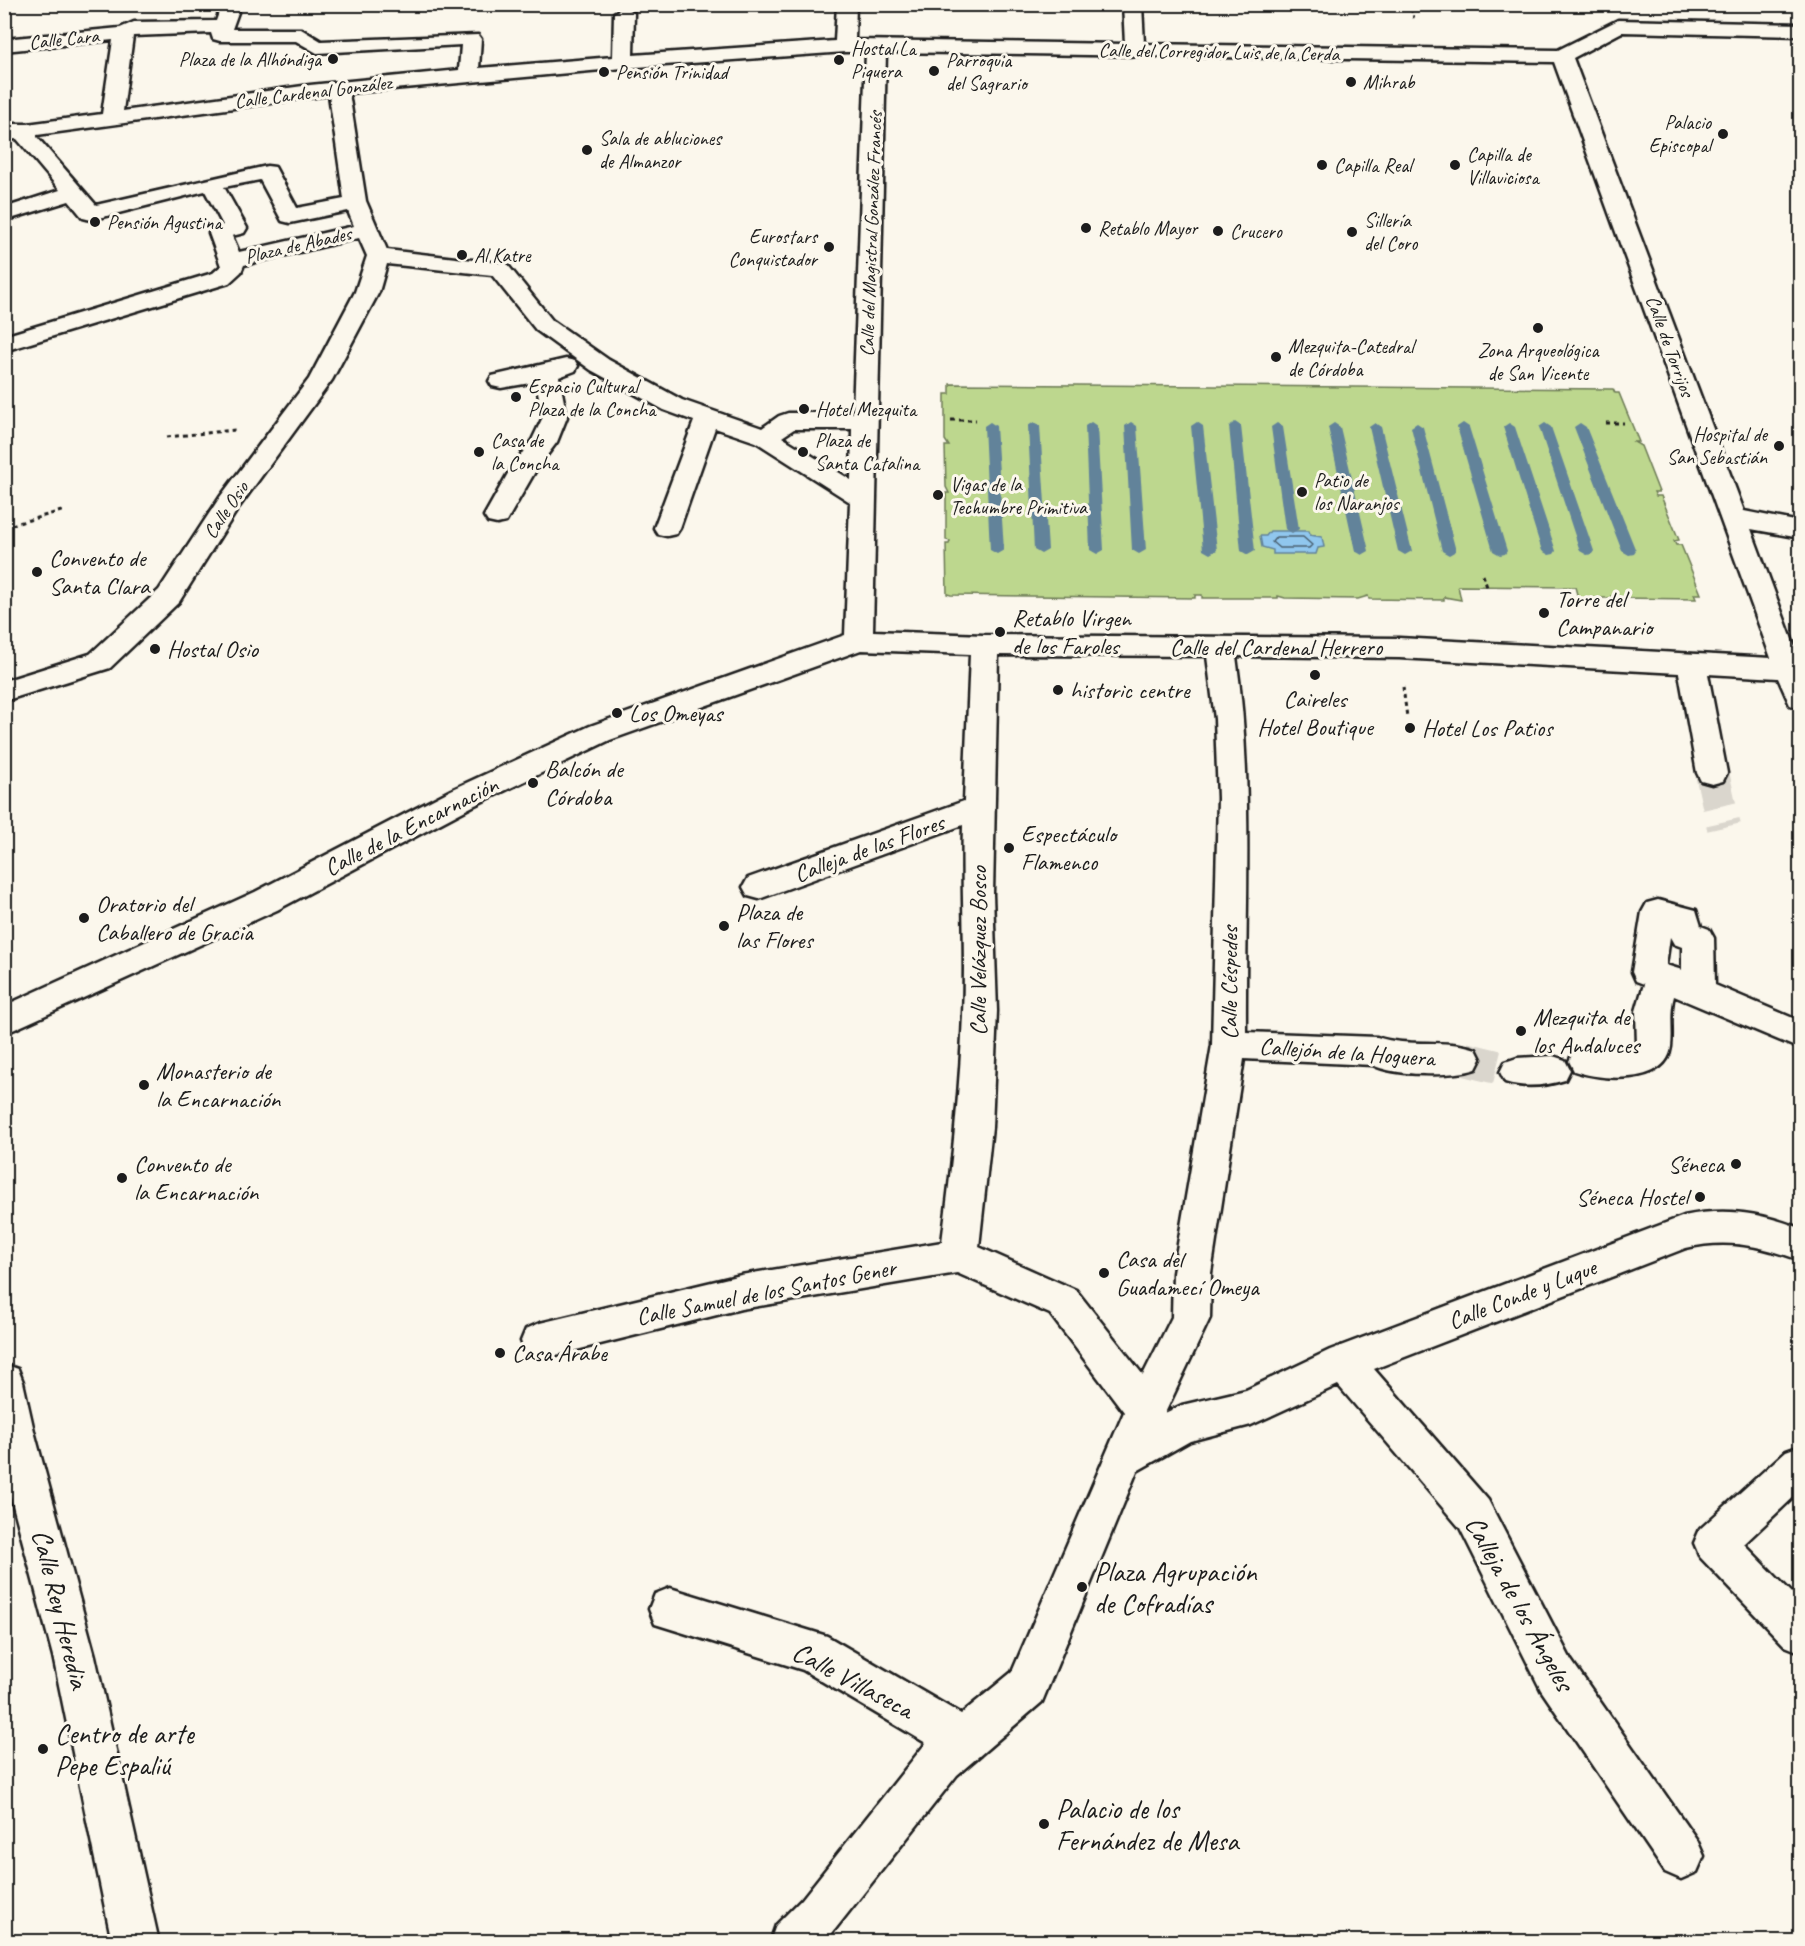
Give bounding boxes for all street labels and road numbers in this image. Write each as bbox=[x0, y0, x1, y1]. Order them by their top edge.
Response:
street label: Calle Cara bbox=[28, 23, 101, 55]
street label: Calle del Corregidor Luis de la Cerda bbox=[1099, 37, 1341, 67]
street label: Calle Cardenal González bbox=[233, 70, 395, 114]
street label: Calle del Magistral González Francés bbox=[854, 109, 888, 357]
street label: Plaza de Abades bbox=[242, 220, 356, 269]
street label: Calle de Torrijos bbox=[1640, 292, 1701, 402]
street label: Calle Osio bbox=[198, 476, 255, 543]
street label: Calle del Cardenal Herrero bbox=[1170, 632, 1384, 662]
street label: Calle de la Encarnación bbox=[319, 769, 504, 883]
street label: Calleja de las Flores bbox=[790, 806, 950, 889]
street label: Calle Velázquez Bosco bbox=[963, 865, 993, 1036]
street label: Calle Céspedes bbox=[1214, 924, 1244, 1040]
street label: Callejón de la Hoguera bbox=[1258, 1031, 1438, 1073]
street label: Calle Conde y Luque bbox=[1444, 1251, 1602, 1336]
street label: Calle Samuel de los Santos Gener bbox=[634, 1252, 901, 1332]
street label: Calleja de los Ángeles bbox=[1457, 1509, 1584, 1699]
street label: Calle Rey Heredia bbox=[24, 1526, 98, 1694]
street label: Calle Villaseca bbox=[786, 1634, 922, 1728]

